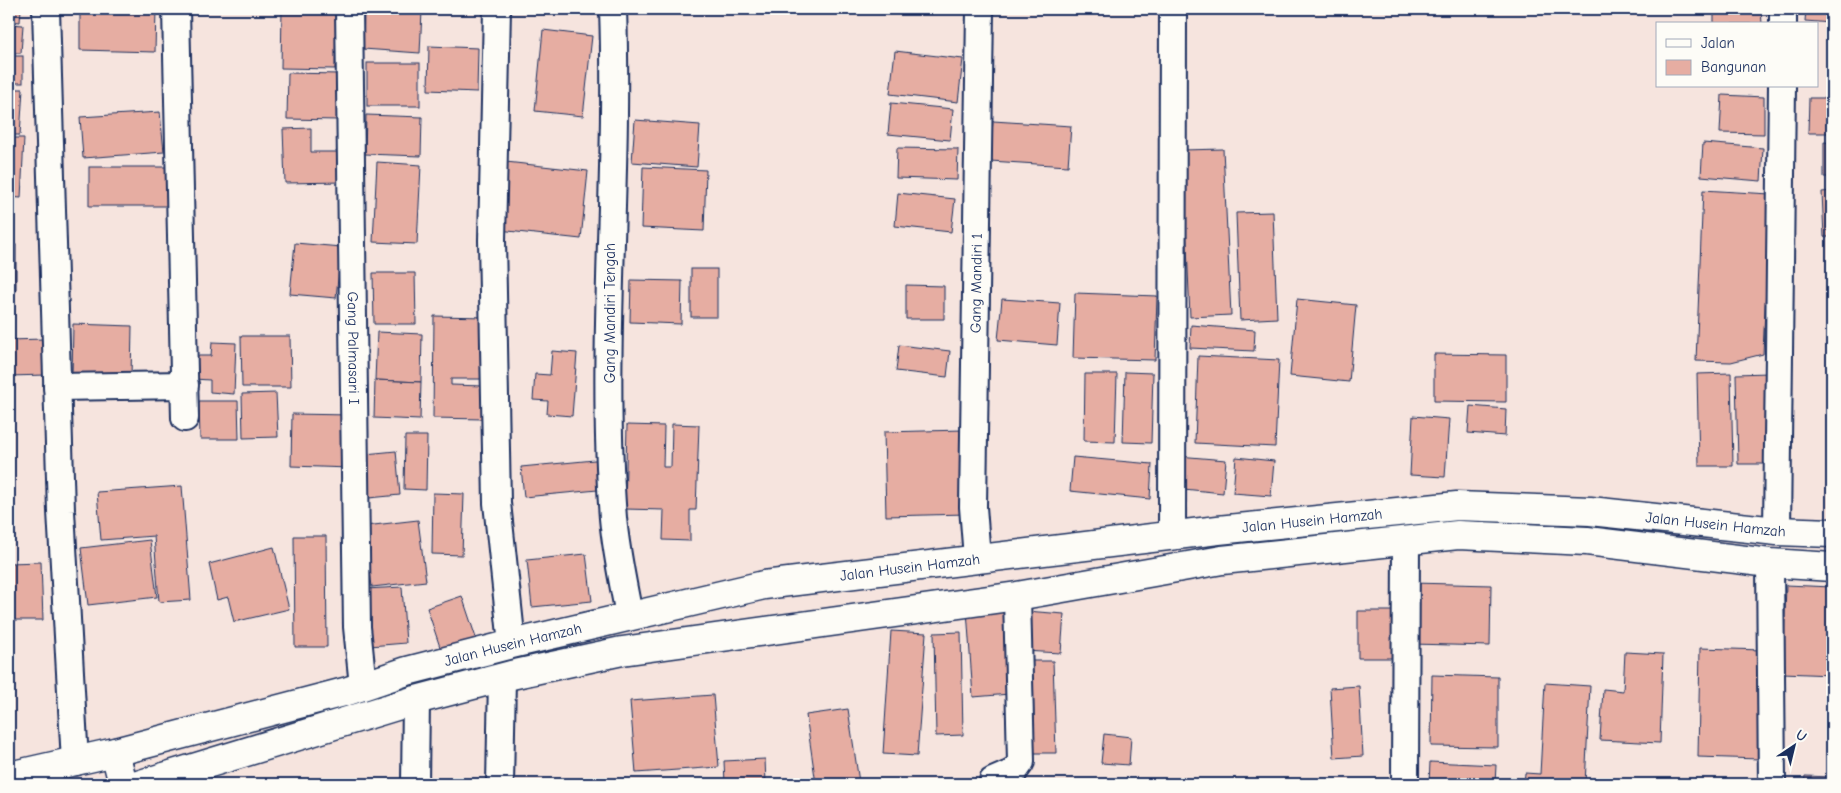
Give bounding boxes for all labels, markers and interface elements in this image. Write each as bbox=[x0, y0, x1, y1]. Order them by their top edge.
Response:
legend bbox=[1656, 22, 1818, 88]
text: Jalan bbox=[1701, 34, 1735, 52]
text: Bangunan bbox=[1701, 58, 1766, 76]
street label: Gang Mandiri 1 bbox=[966, 233, 986, 333]
street label: Gang Mandiri Tengah bbox=[601, 243, 619, 383]
street label: Gang Palmasari I bbox=[344, 291, 363, 405]
street label: Jalan Husein Hamzah bbox=[1241, 505, 1383, 537]
street label: Jalan Husein Hamzah bbox=[1645, 508, 1786, 540]
street label: Jalan Husein Hamzah bbox=[839, 550, 981, 585]
street label: Jalan Husein Hamzah bbox=[442, 619, 583, 670]
north arrow bbox=[1768, 720, 1818, 770]
text: U bbox=[1792, 726, 1810, 745]

